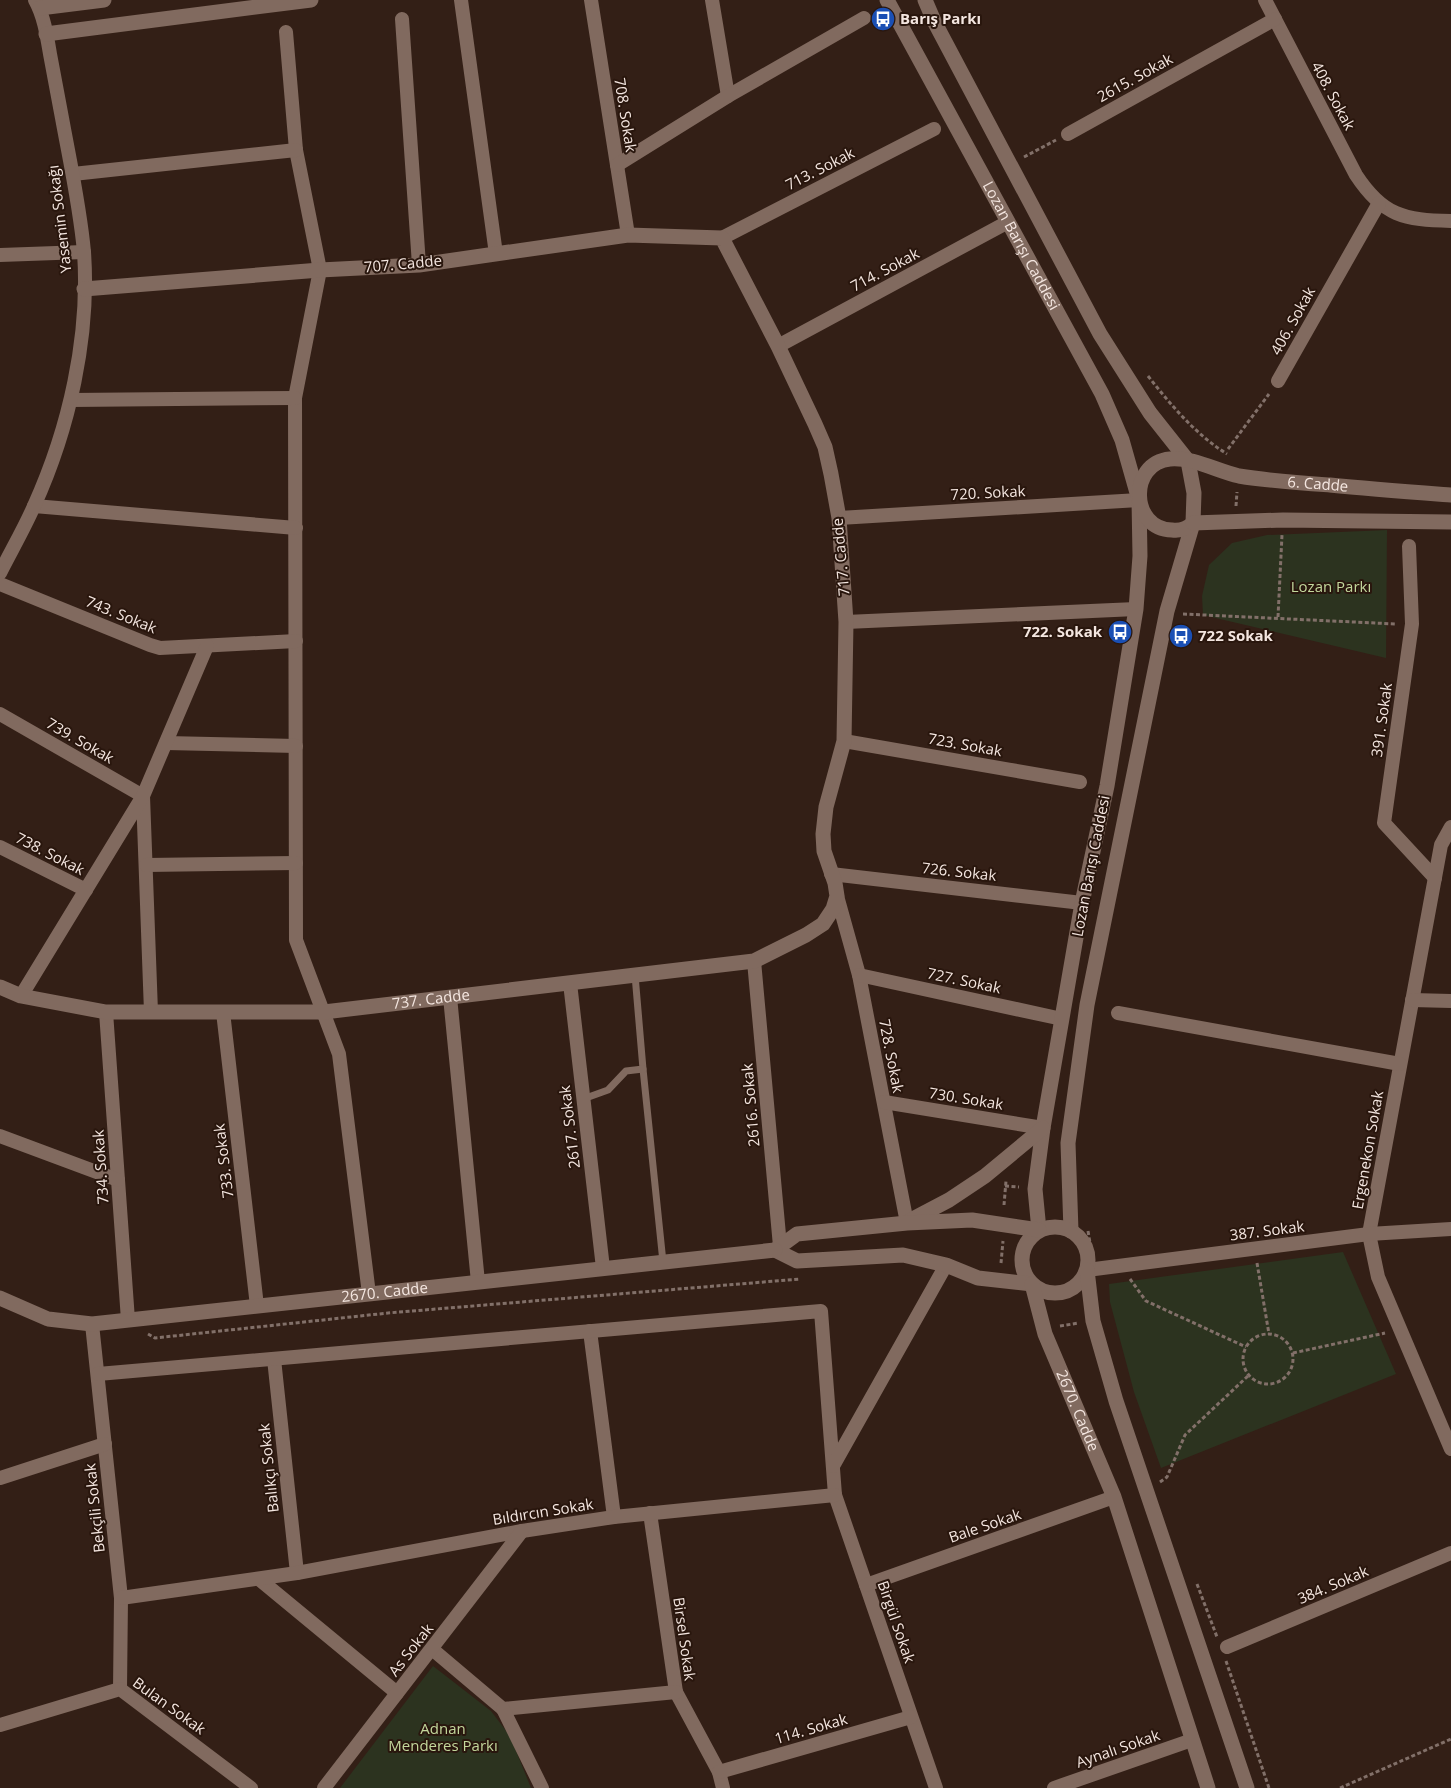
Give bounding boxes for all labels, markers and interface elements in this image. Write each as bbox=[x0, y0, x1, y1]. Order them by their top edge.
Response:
bus stop icon: Barış Parkı bbox=[870, 6, 896, 32]
place label: Barış Parkı bbox=[900, 8, 981, 28]
street label: 2615. Sokak bbox=[1093, 48, 1176, 106]
street label: 408. Sokak bbox=[1307, 58, 1360, 133]
street label: 708. Sokak bbox=[610, 76, 642, 154]
street label: 713. Sokak bbox=[782, 142, 858, 194]
street label: Yasemin Sokağı bbox=[42, 164, 76, 274]
street label: Lozan Barışı Caddesi bbox=[979, 177, 1065, 313]
street label: 714. Sokak bbox=[847, 243, 922, 296]
street label: 707. Cadde bbox=[363, 250, 443, 276]
street label: 406. Sokak bbox=[1265, 283, 1319, 358]
street label: 6. Cadde bbox=[1287, 471, 1349, 496]
street label: 720. Sokak bbox=[950, 480, 1026, 504]
street label: 717. Cadde bbox=[827, 517, 853, 597]
park label: Lozan Parkı bbox=[1291, 576, 1371, 596]
street label: 743. Sokak bbox=[83, 591, 160, 637]
bus stop icon: 722. Sokak bbox=[1107, 619, 1133, 645]
place label: 722. Sokak bbox=[1023, 621, 1103, 641]
bus stop icon: 722 Sokak bbox=[1168, 623, 1194, 649]
place label: 722 Sokak bbox=[1198, 625, 1274, 645]
street label: 391. Sokak bbox=[1366, 681, 1396, 758]
street label: 739. Sokak bbox=[43, 713, 118, 768]
street label: 723. Sokak bbox=[927, 728, 1004, 760]
street label: Lozan Barışı Caddesi bbox=[1067, 793, 1114, 938]
street label: 738. Sokak bbox=[13, 827, 88, 879]
street label: 726. Sokak bbox=[921, 857, 998, 885]
street label: 727. Sokak bbox=[925, 962, 1003, 998]
street label: 737. Cadde bbox=[391, 984, 471, 1013]
street label: 728. Sokak bbox=[875, 1017, 909, 1095]
street label: 2616. Sokak bbox=[736, 1063, 764, 1148]
street label: 730. Sokak bbox=[928, 1082, 1005, 1114]
street label: 2617. Sokak bbox=[554, 1084, 584, 1170]
street label: Ergenekon Sokak bbox=[1347, 1089, 1387, 1211]
street label: 733. Sokak bbox=[209, 1123, 237, 1200]
street label: 734. Sokak bbox=[87, 1129, 113, 1205]
street label: 387. Sokak bbox=[1228, 1216, 1305, 1244]
street label: 2670. Cadde bbox=[340, 1277, 429, 1306]
street label: 2670. Cadde bbox=[1052, 1366, 1105, 1454]
street label: Balıkçı Sokak bbox=[253, 1422, 283, 1514]
street label: Bekçili Sokak bbox=[79, 1462, 109, 1554]
street label: Bıldırcın Sokak bbox=[491, 1493, 595, 1529]
street label: Bale Sokak bbox=[946, 1503, 1024, 1547]
street label: 384. Sokak bbox=[1294, 1560, 1371, 1608]
street label: Birgül Sokak bbox=[873, 1578, 920, 1666]
street label: Birsel Sokak bbox=[669, 1596, 701, 1682]
street label: As Sokak bbox=[383, 1619, 437, 1680]
street label: Bulan Sokak bbox=[129, 1672, 210, 1738]
street label: 114. Sokak bbox=[772, 1708, 850, 1748]
park label: Adnan Menderes Parkı bbox=[388, 1718, 498, 1755]
street label: Aynalı Sokak bbox=[1073, 1724, 1162, 1772]

